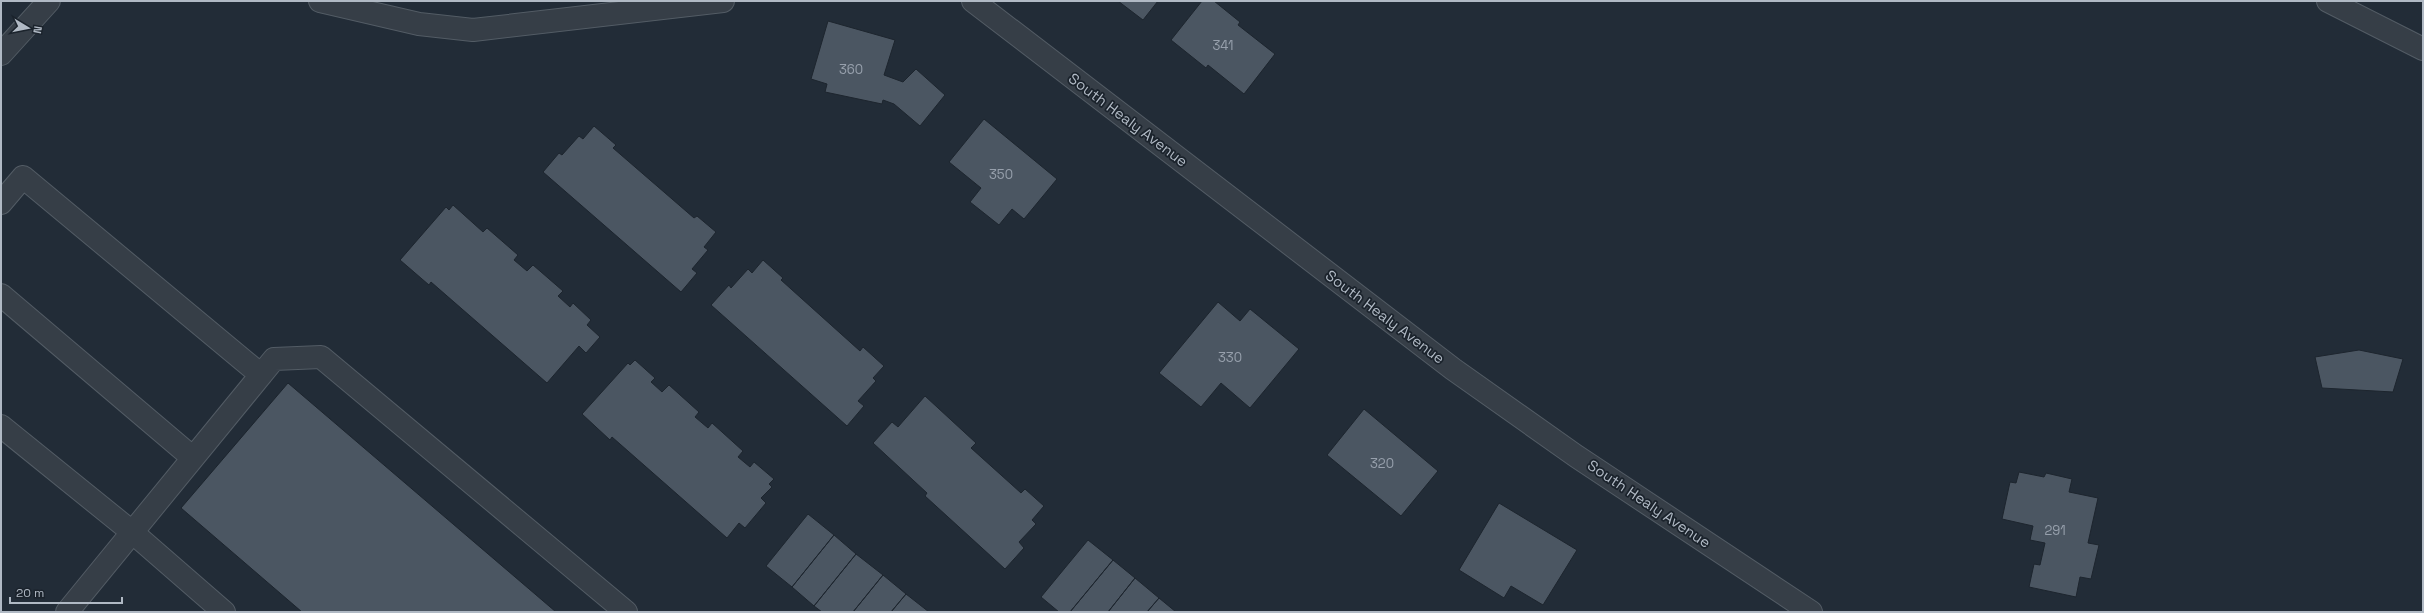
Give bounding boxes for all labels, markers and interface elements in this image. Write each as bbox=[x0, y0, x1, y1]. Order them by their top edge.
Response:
north arrow bbox=[8, 8, 48, 48]
text: N bbox=[30, 25, 45, 35]
house number: 341 bbox=[1212, 37, 1234, 54]
house number: 360 bbox=[839, 61, 863, 78]
street label: South Healy Avenue bbox=[1065, 69, 1192, 171]
house number: 350 bbox=[989, 166, 1013, 183]
street label: South Healy Avenue bbox=[1322, 266, 1449, 368]
house number: 330 bbox=[1218, 349, 1242, 366]
house number: 320 bbox=[1370, 455, 1394, 472]
street label: South Healy Avenue bbox=[1584, 455, 1715, 552]
house number: 291 bbox=[2044, 522, 2066, 539]
scale bar bbox=[10, 579, 122, 605]
text: 20 m bbox=[16, 585, 44, 601]

